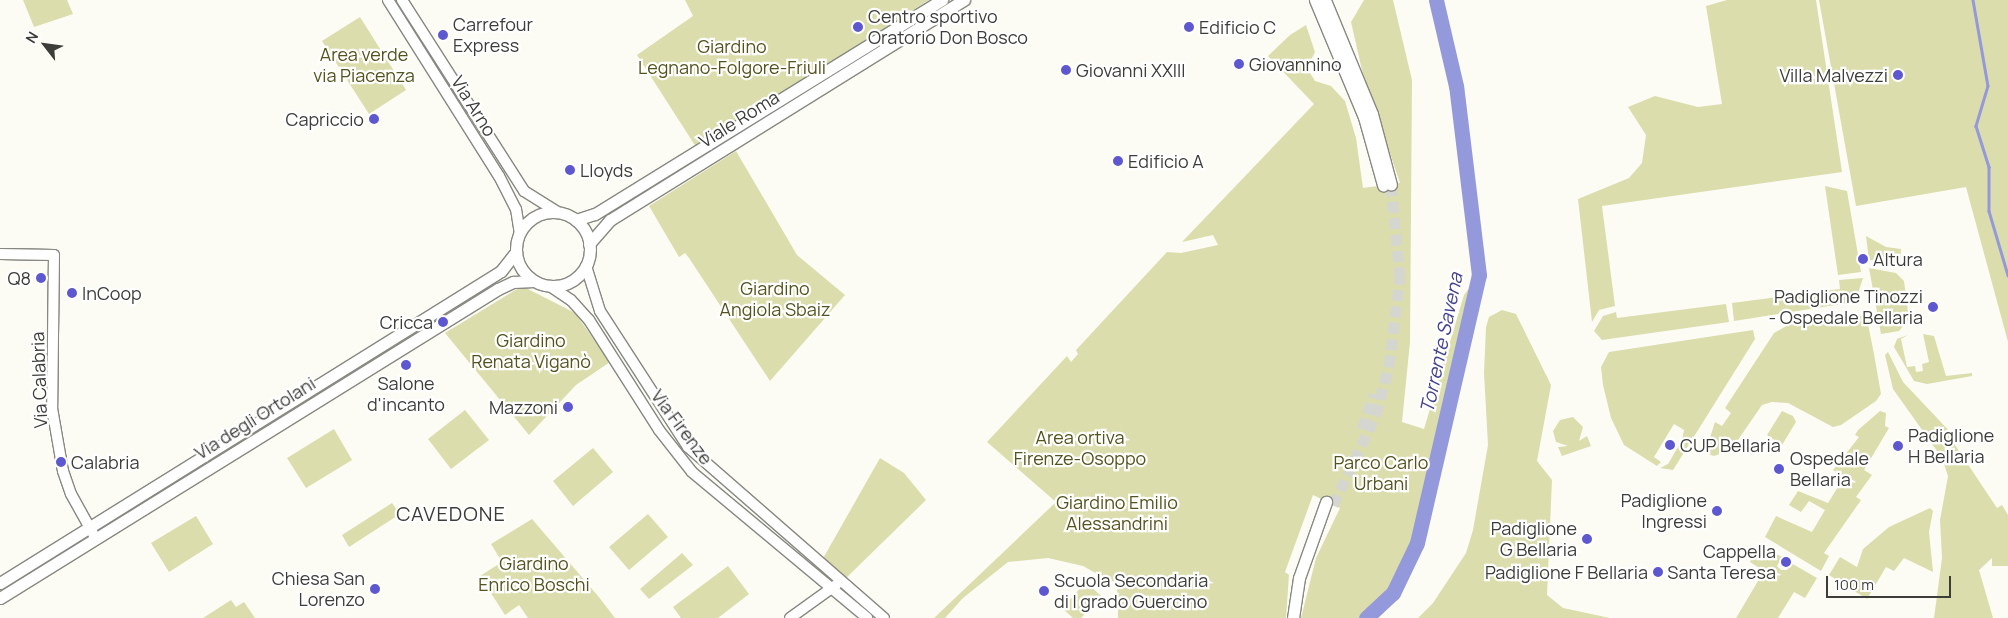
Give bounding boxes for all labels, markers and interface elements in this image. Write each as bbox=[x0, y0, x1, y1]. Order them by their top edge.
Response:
place label: Centro sportivo Oratorio Don Bosco bbox=[868, 6, 1028, 48]
place label: Carrefour Express bbox=[453, 14, 533, 56]
place label: Edificio C bbox=[1199, 16, 1276, 38]
north arrow bbox=[20, 20, 70, 70]
marker: Centro sportivo Oratorio Don Bosco bbox=[852, 21, 864, 33]
marker: Edificio C bbox=[1183, 21, 1195, 33]
text: N bbox=[21, 28, 42, 46]
marker: Carrefour Express bbox=[437, 29, 449, 41]
park label: Giardino Legnano-Folgore-Friuli bbox=[638, 36, 826, 78]
park label: Area verde via Piacenza bbox=[313, 44, 415, 86]
place label: Giovannino bbox=[1249, 53, 1342, 75]
marker: Giovannino bbox=[1233, 58, 1245, 70]
place label: Giovanni XXIII bbox=[1076, 59, 1185, 81]
marker: Giovanni XXIII bbox=[1060, 64, 1072, 76]
place label: Villa Malvezzi bbox=[1779, 64, 1888, 86]
marker: Villa Malvezzi bbox=[1892, 69, 1904, 81]
street label: Via Arno bbox=[447, 72, 501, 140]
street label: Viale Roma bbox=[695, 86, 783, 152]
place label: Capriccio bbox=[286, 108, 364, 130]
marker: Capriccio bbox=[368, 113, 380, 125]
place label: Edificio A bbox=[1128, 150, 1204, 172]
marker: Edificio A bbox=[1112, 155, 1124, 167]
place label: Lloyds bbox=[580, 159, 633, 181]
marker: Lloyds bbox=[564, 164, 576, 176]
place label: Altura bbox=[1873, 248, 1923, 270]
marker: Altura bbox=[1857, 253, 1869, 265]
place label: Q8 bbox=[8, 267, 31, 289]
water label: Torrente Savena bbox=[1416, 271, 1468, 415]
marker: Q8 bbox=[35, 272, 47, 284]
park label: Giardino Angiola Sbaiz bbox=[720, 278, 830, 320]
place label: InCoop bbox=[82, 282, 142, 304]
place label: Padiglione Tinozzi - Ospedale Bellaria bbox=[1769, 286, 1923, 328]
marker: InCoop bbox=[66, 287, 78, 299]
marker: Padiglione Tinozzi - Ospedale Bellaria bbox=[1927, 301, 1939, 313]
place label: Cricca bbox=[380, 311, 433, 333]
marker: Cricca bbox=[437, 316, 449, 328]
park label: Giardino Renata Viganò bbox=[471, 330, 591, 372]
street label: Via Calabria bbox=[27, 331, 51, 429]
marker: Salone d'incanto bbox=[400, 359, 412, 371]
street label: Via degli Ortolani bbox=[191, 372, 319, 464]
place label: Salone d'incanto bbox=[367, 373, 445, 416]
street label: Via Firenze bbox=[647, 385, 717, 469]
place label: Mazzoni bbox=[489, 396, 558, 418]
marker: Mazzoni bbox=[562, 401, 574, 413]
place label: Padiglione H Bellaria bbox=[1908, 425, 1994, 468]
park label: Area ortiva Firenze-Osoppo bbox=[1014, 427, 1146, 469]
place label: CUP Bellaria bbox=[1680, 434, 1781, 456]
marker: CUP Bellaria bbox=[1664, 439, 1676, 451]
marker: Padiglione H Bellaria bbox=[1892, 440, 1904, 452]
place label: Ospedale Bellaria bbox=[1790, 448, 1869, 490]
place label: Calabria bbox=[71, 451, 139, 473]
park label: Parco Carlo Urbani bbox=[1334, 452, 1428, 494]
marker: Calabria bbox=[55, 456, 67, 468]
marker: Ospedale Bellaria bbox=[1772, 462, 1786, 476]
place label: Padiglione Ingressi bbox=[1621, 490, 1707, 532]
park label: Giardino Emilio Alessandrini bbox=[1056, 492, 1178, 534]
district label: CAVEDONE bbox=[395, 501, 507, 525]
marker: Padiglione Ingressi bbox=[1711, 505, 1723, 517]
place label: Padiglione G Bellaria bbox=[1491, 518, 1577, 560]
marker: Padiglione G Bellaria bbox=[1581, 533, 1593, 545]
place label: Cappella Santa Teresa bbox=[1667, 541, 1776, 584]
park label: Giardino Enrico Boschi bbox=[478, 553, 590, 596]
marker: Cappella Santa Teresa bbox=[1780, 556, 1792, 568]
place label: Padiglione F Bellaria bbox=[1485, 561, 1648, 583]
marker: Padiglione F Bellaria bbox=[1652, 566, 1664, 578]
scale bar bbox=[1828, 566, 1953, 598]
place label: Chiesa San Lorenzo bbox=[272, 568, 365, 610]
place label: Scuola Secondaria di I grado Guercino bbox=[1054, 570, 1208, 612]
text: 100 m bbox=[1834, 574, 1874, 595]
marker: Chiesa San Lorenzo bbox=[369, 583, 381, 595]
marker: Scuola Secondaria di I grado Guercino bbox=[1038, 585, 1050, 597]

